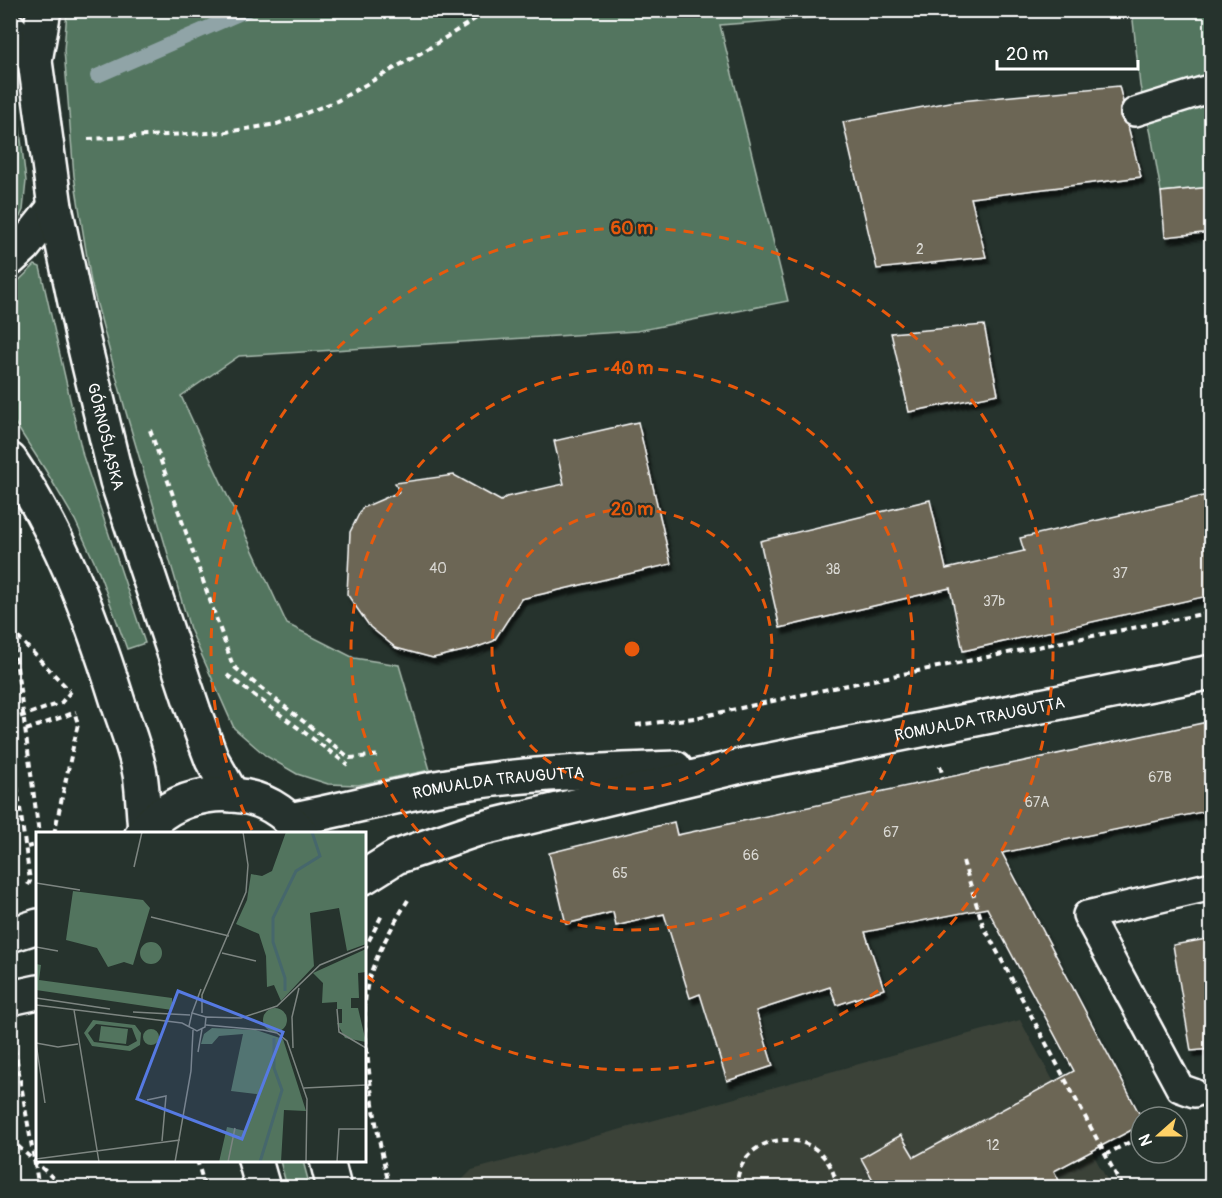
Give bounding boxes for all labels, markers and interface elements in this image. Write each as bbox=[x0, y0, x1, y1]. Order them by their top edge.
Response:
scale bar bbox=[997, 33, 1138, 71]
text: 20 m bbox=[1006, 43, 1048, 66]
text: 60 m bbox=[611, 217, 653, 240]
house number: 2 bbox=[916, 241, 924, 258]
text: 40 m bbox=[611, 357, 653, 380]
street label: GÓRNOŚLĄSKA bbox=[83, 381, 128, 493]
text: 20 m bbox=[611, 498, 653, 521]
house number: 40 bbox=[429, 560, 447, 577]
house number: 38 bbox=[826, 561, 840, 578]
house number: 37 bbox=[1112, 565, 1128, 582]
house number: 37b bbox=[983, 593, 1005, 610]
centre of rings bbox=[622, 639, 642, 659]
street label: ROMUALDA TRAUGUTTA bbox=[893, 693, 1066, 746]
street label: ROMUALDA TRAUGUTTA bbox=[411, 763, 585, 804]
house number: 67B bbox=[1148, 769, 1172, 786]
house number: 67A bbox=[1025, 794, 1049, 811]
house number: 67 bbox=[883, 824, 899, 841]
inset map bbox=[36, 832, 366, 1162]
house number: 66 bbox=[743, 847, 759, 864]
house number: 65 bbox=[612, 865, 628, 882]
north arrow bbox=[1129, 1105, 1189, 1165]
text: N bbox=[1135, 1131, 1157, 1149]
house number: 12 bbox=[986, 1137, 1000, 1154]

